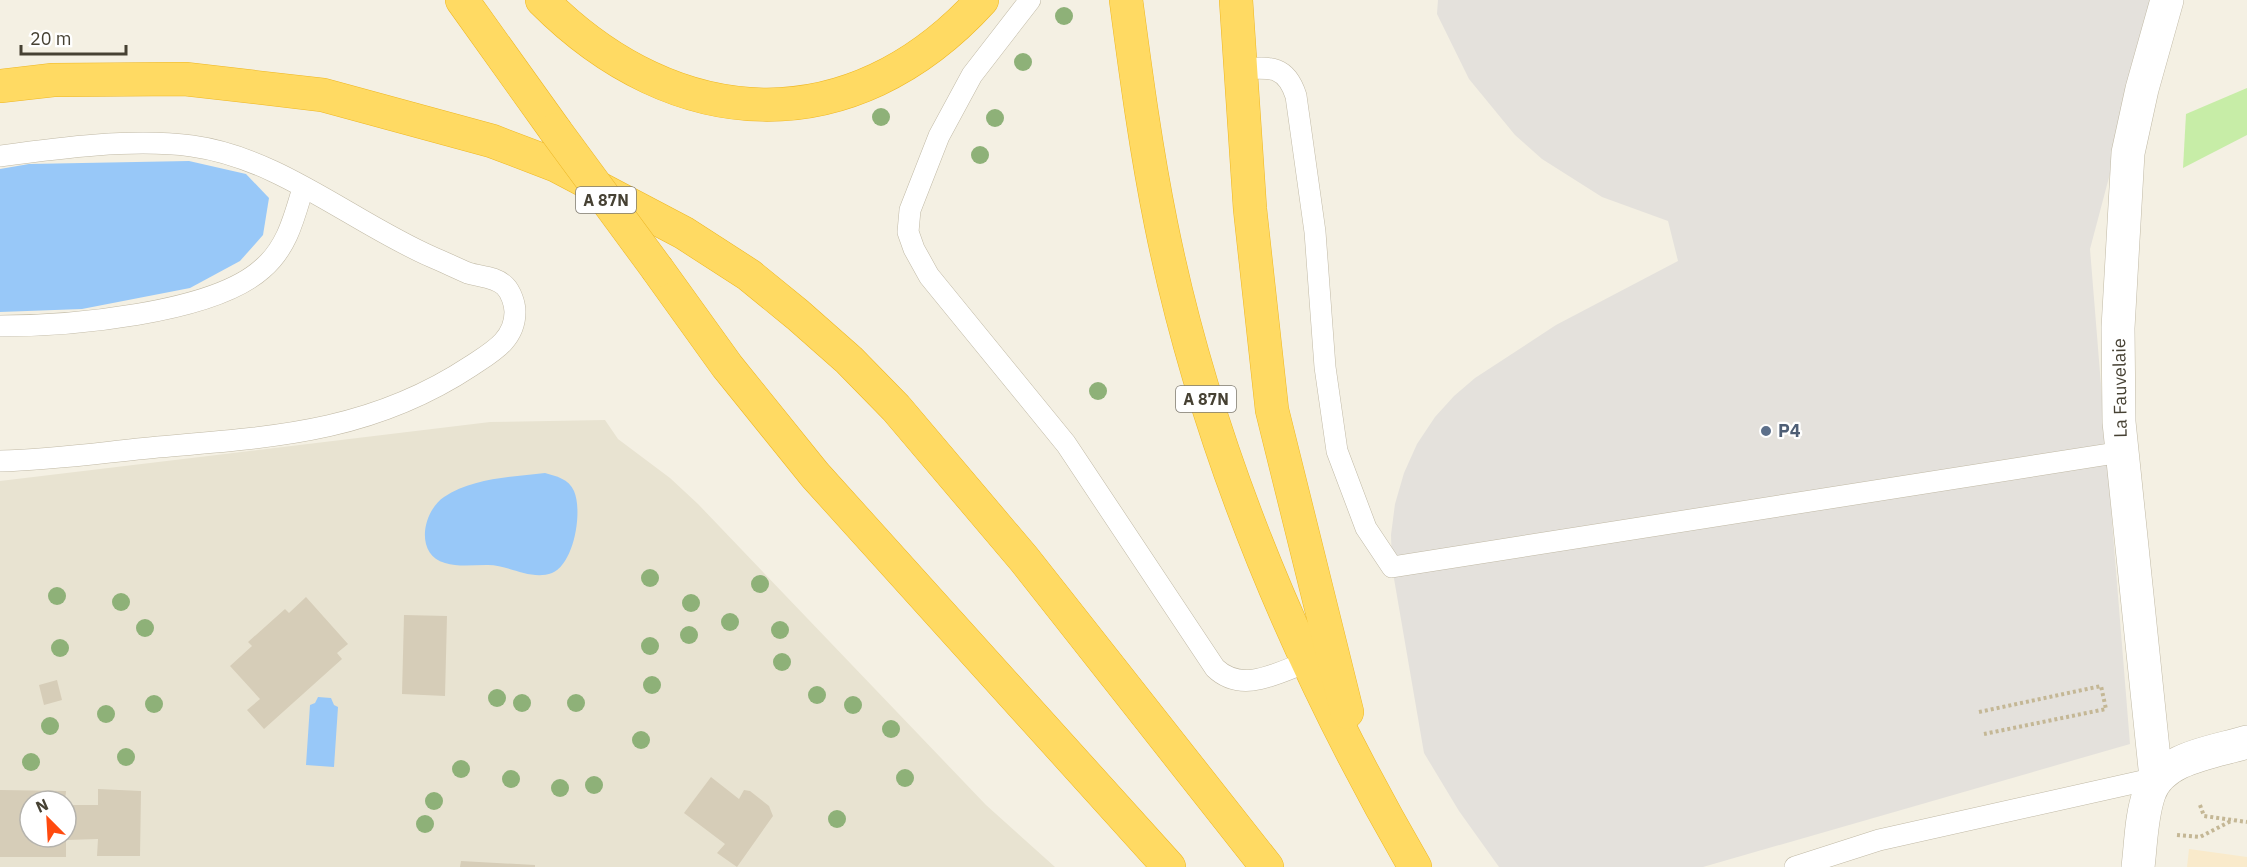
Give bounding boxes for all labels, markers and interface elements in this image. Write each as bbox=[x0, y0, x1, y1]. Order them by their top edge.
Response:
scale bar bbox=[21, 18, 126, 56]
text: 20 m bbox=[30, 27, 72, 50]
road number: A 87N bbox=[576, 187, 636, 213]
street label: La Fauvelaie bbox=[2107, 338, 2132, 438]
road number: A 87N bbox=[1176, 386, 1236, 412]
place label: P4 bbox=[1778, 419, 1801, 442]
marker: P4 bbox=[1759, 424, 1773, 438]
north arrow bbox=[18, 789, 78, 849]
text: N bbox=[33, 794, 51, 817]

